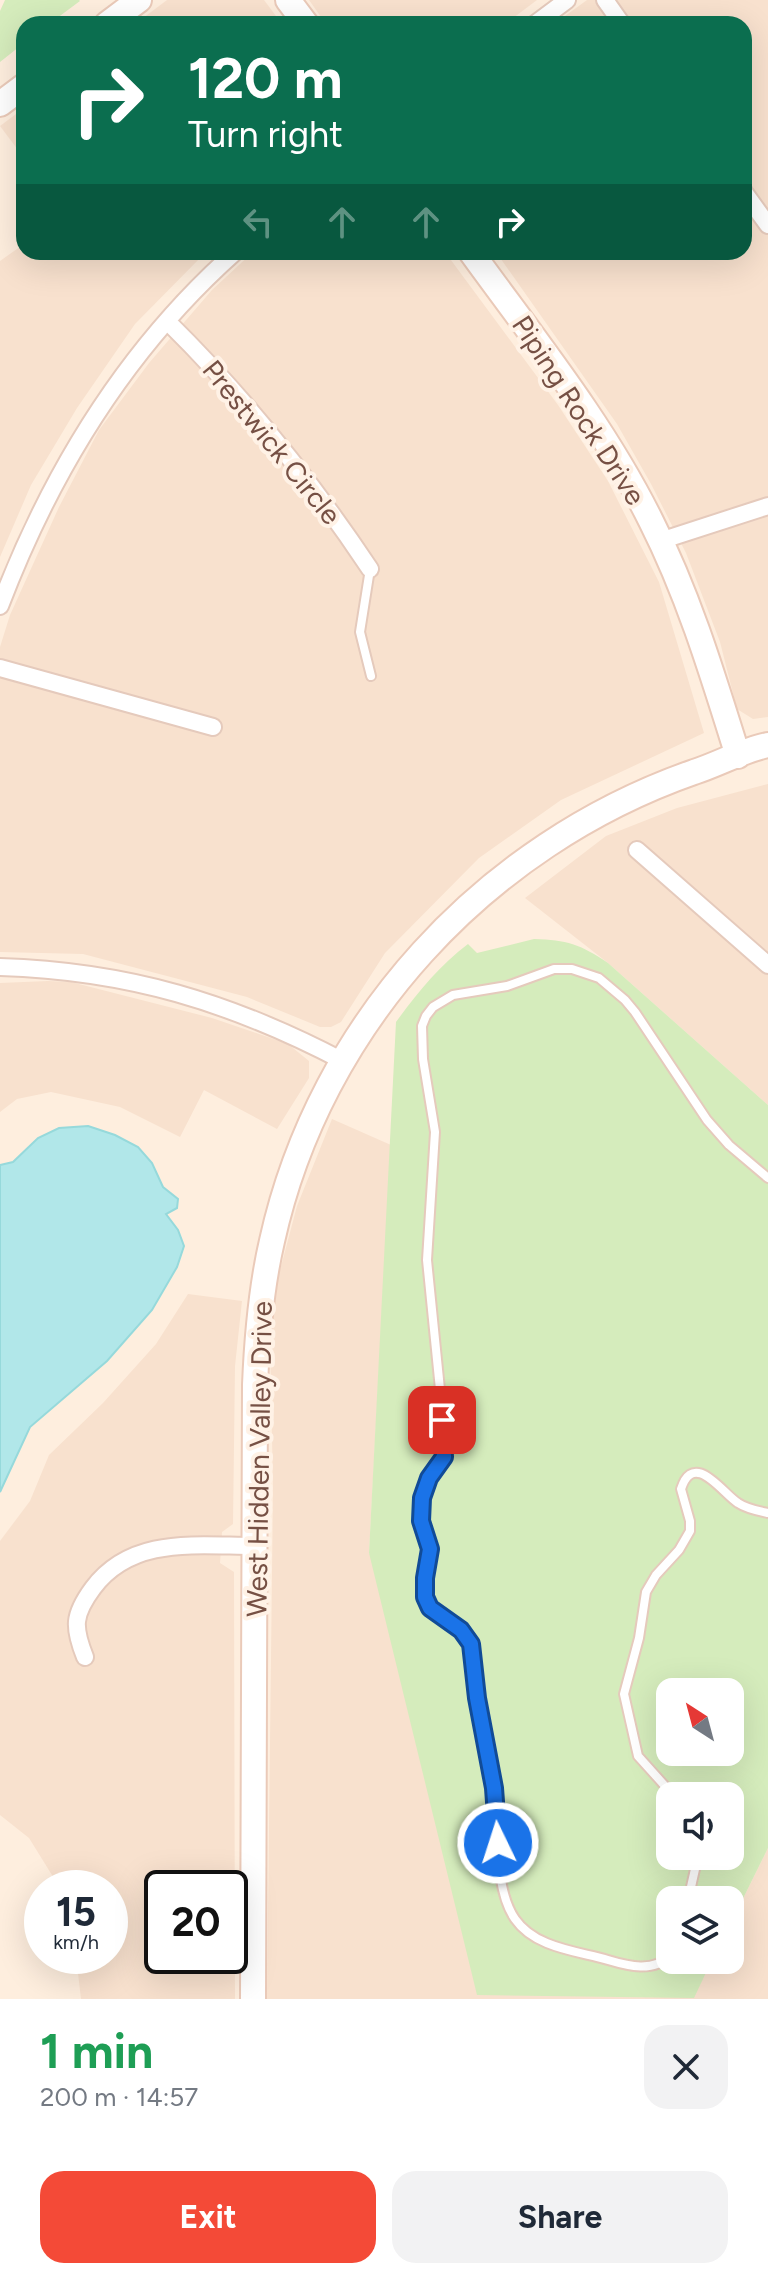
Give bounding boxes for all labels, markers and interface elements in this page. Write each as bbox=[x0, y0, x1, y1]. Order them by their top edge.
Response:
text: 120 m bbox=[188, 45, 343, 112]
icon: right bbox=[56, 48, 160, 152]
text: Turn right bbox=[188, 113, 343, 156]
icon: left bbox=[236, 200, 280, 244]
icon: ahead bbox=[320, 200, 364, 244]
icon: ahead bbox=[404, 200, 448, 244]
icon: right bbox=[488, 200, 532, 244]
street label: Piping Rock Drive bbox=[505, 309, 653, 511]
street label: Prestwick Circle bbox=[195, 353, 349, 531]
street label: West Hidden Valley Drive bbox=[239, 1301, 279, 1617]
pin bbox=[408, 1386, 476, 1454]
icon: arrive bbox=[420, 1398, 464, 1442]
north arrow bbox=[656, 1678, 744, 1766]
map controls bbox=[656, 1678, 744, 1974]
button: sound bbox=[656, 1782, 744, 1870]
position arrow bbox=[456, 1801, 540, 1885]
speed limit sign: 20 bbox=[144, 1870, 248, 1974]
button: layers bbox=[656, 1886, 744, 1974]
text: 15 bbox=[56, 1888, 96, 1936]
text: km/h bbox=[53, 1930, 99, 1954]
text: 1 min bbox=[40, 2022, 153, 2080]
button: close bbox=[644, 2025, 728, 2109]
text: 200 m · 14:57 bbox=[40, 2081, 198, 2113]
button: Exit bbox=[40, 2171, 376, 2263]
button: Share bbox=[392, 2171, 728, 2263]

